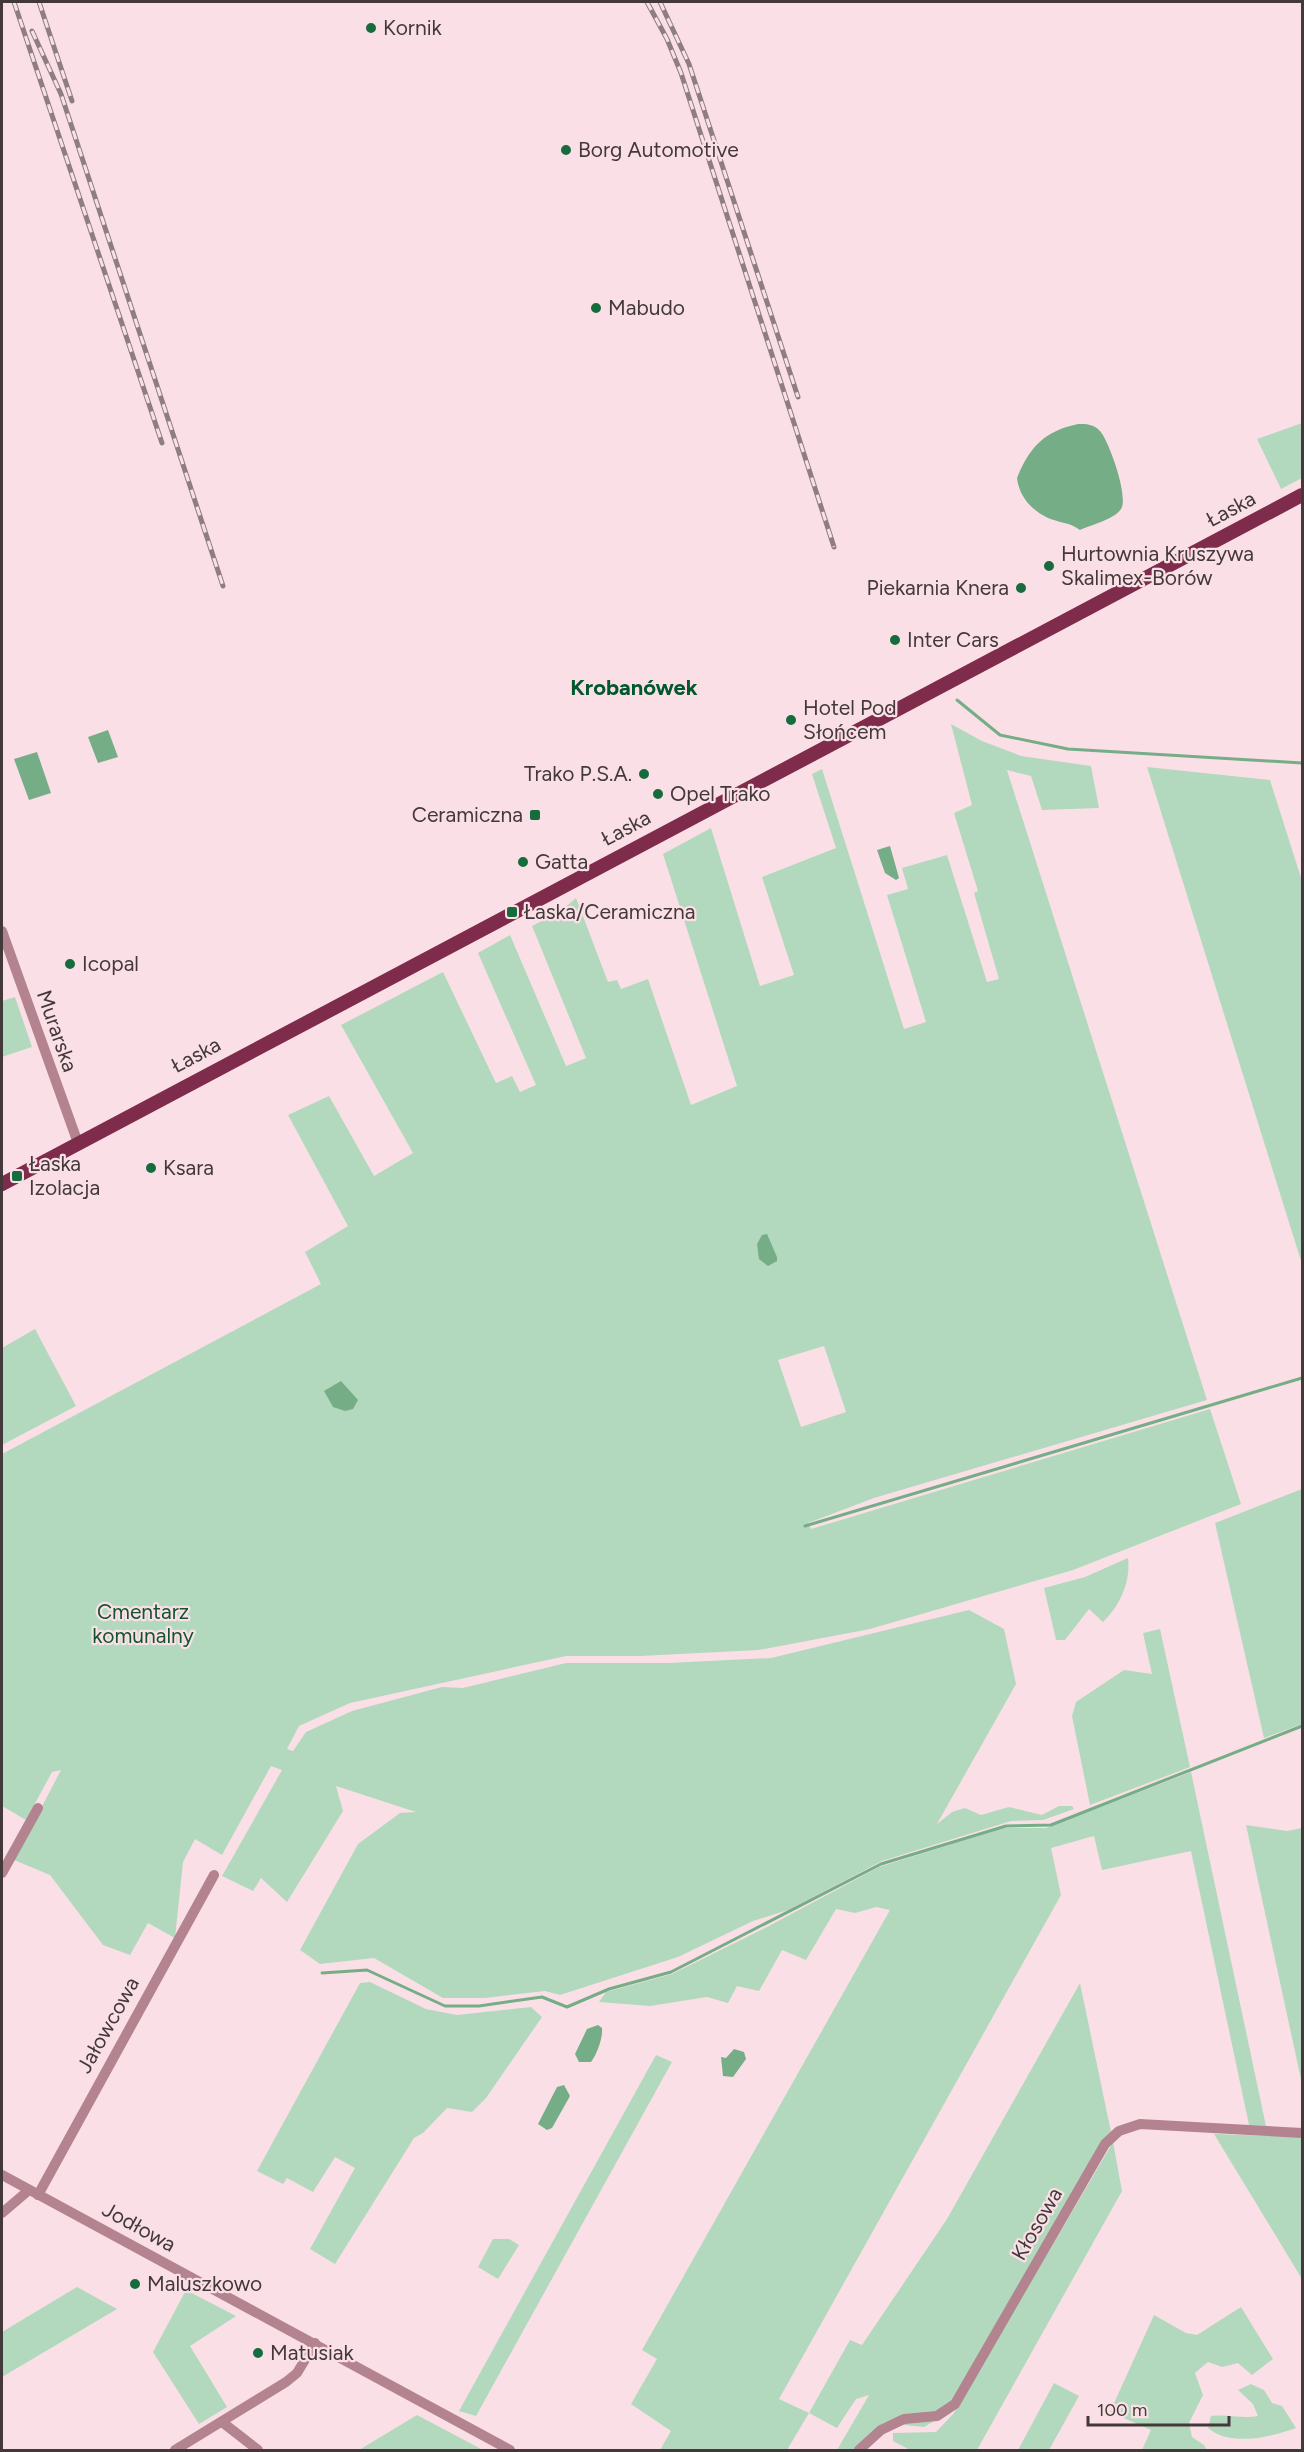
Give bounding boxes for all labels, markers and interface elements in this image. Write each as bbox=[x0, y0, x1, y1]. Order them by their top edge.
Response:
place label: Kornik bbox=[383, 15, 443, 40]
marker: Kornik bbox=[364, 21, 378, 35]
place label: Borg Automotive bbox=[578, 137, 739, 162]
marker: Borg Automotive bbox=[559, 143, 573, 157]
place label: Mabudo bbox=[608, 295, 685, 320]
marker: Mabudo bbox=[589, 301, 603, 315]
street label: Łaska bbox=[1202, 485, 1260, 532]
place label: Hurtownia Kruszywa Skalimex-Borów bbox=[1061, 541, 1254, 590]
marker: Hurtownia Kruszywa Skalimex-Borów bbox=[1042, 559, 1056, 573]
place label: Piekarnia Knera bbox=[866, 575, 1009, 600]
marker: Piekarnia Knera bbox=[1014, 581, 1028, 595]
place label: Inter Cars bbox=[907, 627, 999, 652]
marker: Inter Cars bbox=[888, 633, 902, 647]
district label: Krobanówek bbox=[570, 674, 698, 701]
place label: Hotel Pod Słońcem bbox=[803, 695, 897, 744]
marker: Hotel Pod Słońcem bbox=[784, 713, 798, 727]
place label: Trako P.S.A. bbox=[524, 761, 632, 786]
marker: Trako P.S.A. bbox=[637, 767, 651, 781]
place label: Opel Trako bbox=[670, 781, 771, 806]
marker: Opel Trako bbox=[651, 787, 665, 801]
place label: Ceramiczna bbox=[412, 802, 523, 827]
street label: Łaska bbox=[597, 804, 655, 851]
marker: Ceramiczna bbox=[528, 808, 542, 822]
place label: Gatta bbox=[535, 849, 588, 874]
marker: Gatta bbox=[516, 855, 530, 869]
place label: Łaska/Ceramiczna bbox=[524, 899, 696, 924]
marker: Łaska/Ceramiczna bbox=[505, 905, 519, 919]
place label: Icopal bbox=[82, 951, 139, 976]
marker: Icopal bbox=[63, 957, 77, 971]
street label: Murarska bbox=[32, 987, 83, 1075]
street label: Łaska bbox=[167, 1031, 225, 1078]
place label: Łaska Izolacja bbox=[29, 1151, 100, 1200]
place label: Ksara bbox=[163, 1155, 214, 1180]
marker: Ksara bbox=[144, 1161, 158, 1175]
marker: Łaska Izolacja bbox=[10, 1169, 24, 1183]
park label: Cmentarz komunalny bbox=[92, 1599, 194, 1648]
street label: Jałowcowa bbox=[71, 1972, 144, 2077]
street label: Kłosowa bbox=[1006, 2183, 1067, 2264]
street label: Jodłowa bbox=[98, 2196, 180, 2257]
place label: Maluszkowo bbox=[147, 2271, 262, 2296]
marker: Maluszkowo bbox=[128, 2277, 142, 2291]
place label: Matusiak bbox=[270, 2340, 354, 2365]
marker: Matusiak bbox=[251, 2346, 265, 2360]
scale bar bbox=[1088, 2389, 1229, 2427]
text: 100 m bbox=[1097, 2399, 1147, 2421]

